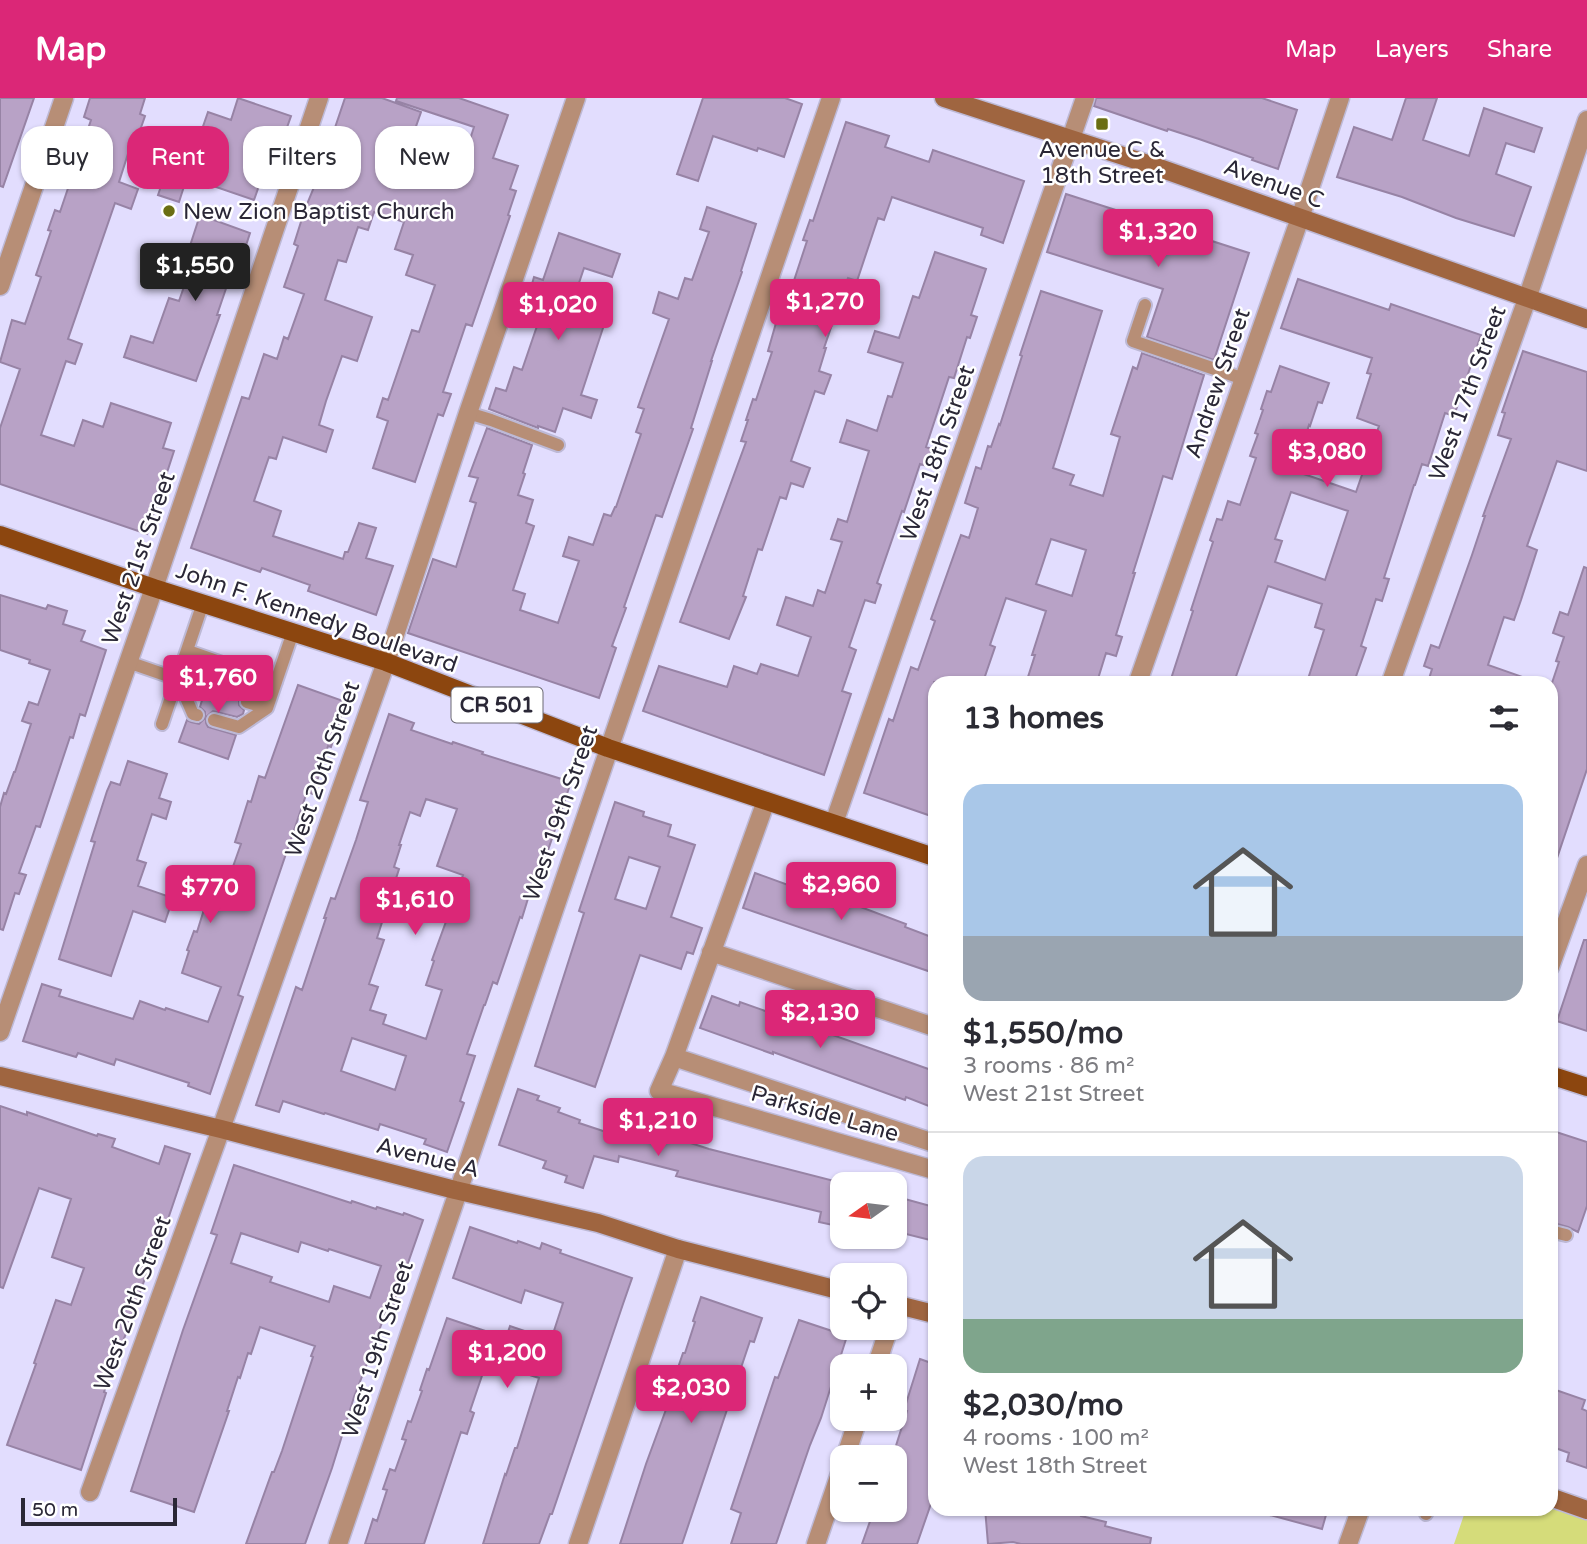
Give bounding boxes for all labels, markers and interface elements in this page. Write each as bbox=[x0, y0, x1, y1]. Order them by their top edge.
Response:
text: Map bbox=[35, 30, 106, 69]
text: Map bbox=[1285, 35, 1337, 64]
text: Layers bbox=[1375, 35, 1449, 64]
text: Share bbox=[1487, 35, 1552, 64]
marker: Avenue C & 18th Street bbox=[1094, 116, 1110, 132]
chip: Buy bbox=[21, 126, 113, 189]
chip: Rent bbox=[127, 126, 229, 189]
chip: Filters bbox=[243, 126, 361, 189]
chip: New bbox=[375, 126, 474, 189]
place label: Avenue C & 18th Street bbox=[1038, 136, 1166, 190]
street label: Avenue C bbox=[1220, 153, 1327, 215]
place label: New Zion Baptist Church bbox=[183, 198, 455, 226]
marker: New Zion Baptist Church bbox=[161, 203, 177, 219]
pin: $1,320 bbox=[1101, 209, 1215, 269]
text: $1,320 bbox=[1119, 218, 1197, 246]
pin: $1,550 bbox=[138, 244, 252, 303]
text: $1,550 bbox=[156, 252, 234, 280]
pin: $1,270 bbox=[768, 280, 882, 339]
pin: $1,020 bbox=[501, 282, 615, 342]
text: $1,270 bbox=[786, 288, 864, 316]
text: $1,020 bbox=[519, 291, 597, 319]
street label: West 17th Street bbox=[1423, 302, 1513, 485]
street label: Andrew Street bbox=[1179, 304, 1257, 462]
street label: West 18th Street bbox=[895, 361, 981, 545]
pin: $3,080 bbox=[1270, 430, 1384, 489]
text: $3,080 bbox=[1288, 438, 1366, 466]
street label: West 21st Street bbox=[96, 468, 182, 649]
street label: John F. Kennedy Boulevard bbox=[172, 557, 461, 679]
pin: $1,760 bbox=[161, 656, 275, 715]
text: $1,760 bbox=[179, 664, 257, 692]
street label: West 20th Street bbox=[280, 677, 366, 861]
road number: CR 501 bbox=[452, 688, 542, 722]
icon: filters bbox=[1485, 699, 1523, 737]
text: 13 homes bbox=[963, 700, 1104, 737]
street label: West 19th Street bbox=[518, 721, 604, 905]
icon: home bbox=[1180, 829, 1306, 955]
pin: $2,960 bbox=[784, 862, 898, 922]
pin: $770 bbox=[169, 866, 251, 925]
text: $2,960 bbox=[802, 871, 880, 899]
text: $770 bbox=[181, 874, 239, 902]
pin: $1,610 bbox=[358, 878, 472, 937]
text: $1,610 bbox=[376, 886, 454, 914]
pin: $2,130 bbox=[763, 990, 877, 1050]
text: $2,130 bbox=[781, 999, 859, 1027]
text: $1,550/mo bbox=[963, 1015, 1123, 1052]
text: 3 rooms · 86 m² bbox=[963, 1052, 1134, 1080]
street label: Parkside Lane bbox=[748, 1079, 902, 1148]
text: West 21st Street bbox=[963, 1080, 1144, 1108]
pin: $1,210 bbox=[601, 1098, 715, 1158]
text: $1,210 bbox=[619, 1107, 697, 1135]
street label: Avenue A bbox=[373, 1132, 482, 1184]
north arrow bbox=[830, 1172, 906, 1250]
map controls bbox=[830, 1172, 907, 1522]
icon: home bbox=[1180, 1201, 1306, 1327]
street label: West 20th Street bbox=[88, 1212, 178, 1395]
street label: West 19th Street bbox=[336, 1257, 420, 1441]
button: locate bbox=[830, 1263, 907, 1340]
pin: $1,200 bbox=[450, 1330, 564, 1390]
text: $1,200 bbox=[468, 1339, 546, 1367]
button: + bbox=[830, 1354, 907, 1431]
pin: $2,030 bbox=[634, 1366, 748, 1425]
text: $2,030 bbox=[652, 1374, 730, 1402]
text: $2,030/mo bbox=[963, 1387, 1123, 1424]
text: 4 rooms · 100 m² bbox=[963, 1424, 1149, 1452]
button: − bbox=[830, 1445, 907, 1522]
text: West 18th Street bbox=[963, 1452, 1147, 1480]
scale bar bbox=[21, 1495, 177, 1527]
text: 50 m bbox=[32, 1499, 78, 1521]

